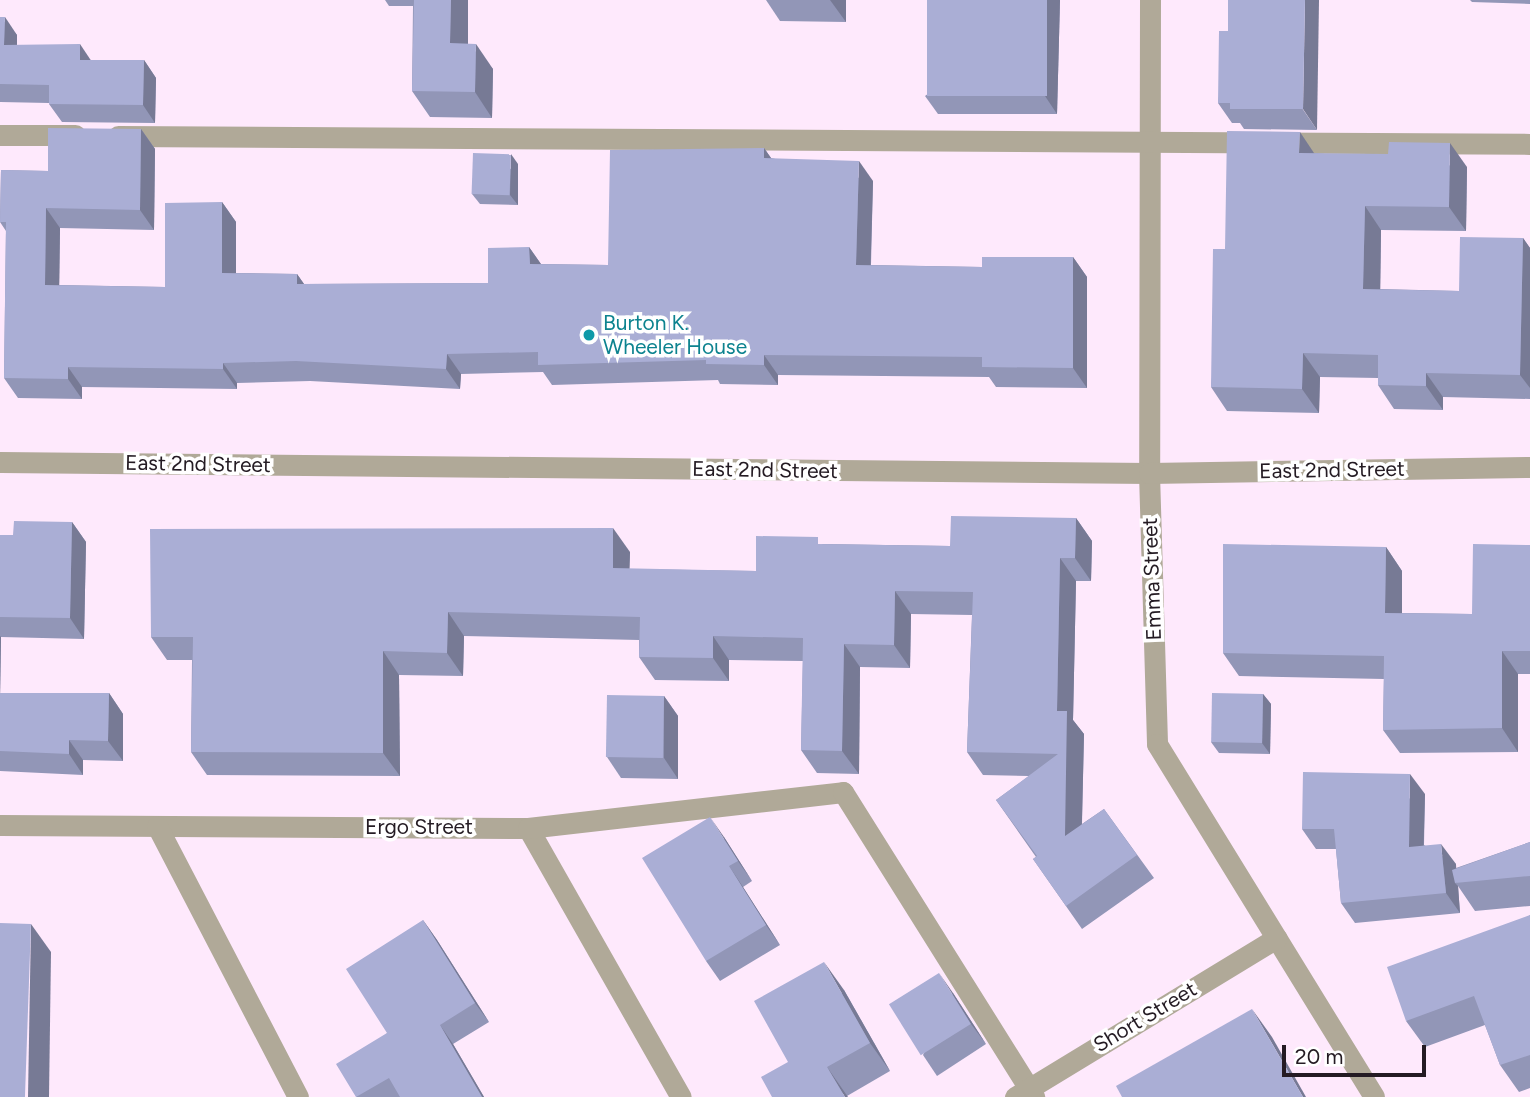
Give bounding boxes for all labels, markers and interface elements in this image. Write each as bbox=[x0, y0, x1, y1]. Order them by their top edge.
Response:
place label: Burton K. Wheeler House bbox=[603, 310, 747, 360]
marker: Burton K. Wheeler House bbox=[581, 327, 597, 343]
street label: East 2nd Street bbox=[125, 450, 271, 478]
street label: East 2nd Street bbox=[692, 456, 838, 484]
street label: East 2nd Street bbox=[1259, 456, 1405, 484]
street label: Emma Street bbox=[1137, 517, 1167, 641]
street label: Ergo Street bbox=[365, 814, 473, 840]
street label: Short Street bbox=[1089, 976, 1201, 1058]
scale bar bbox=[1285, 1030, 1428, 1074]
text: 20 m bbox=[1295, 1044, 1343, 1069]

